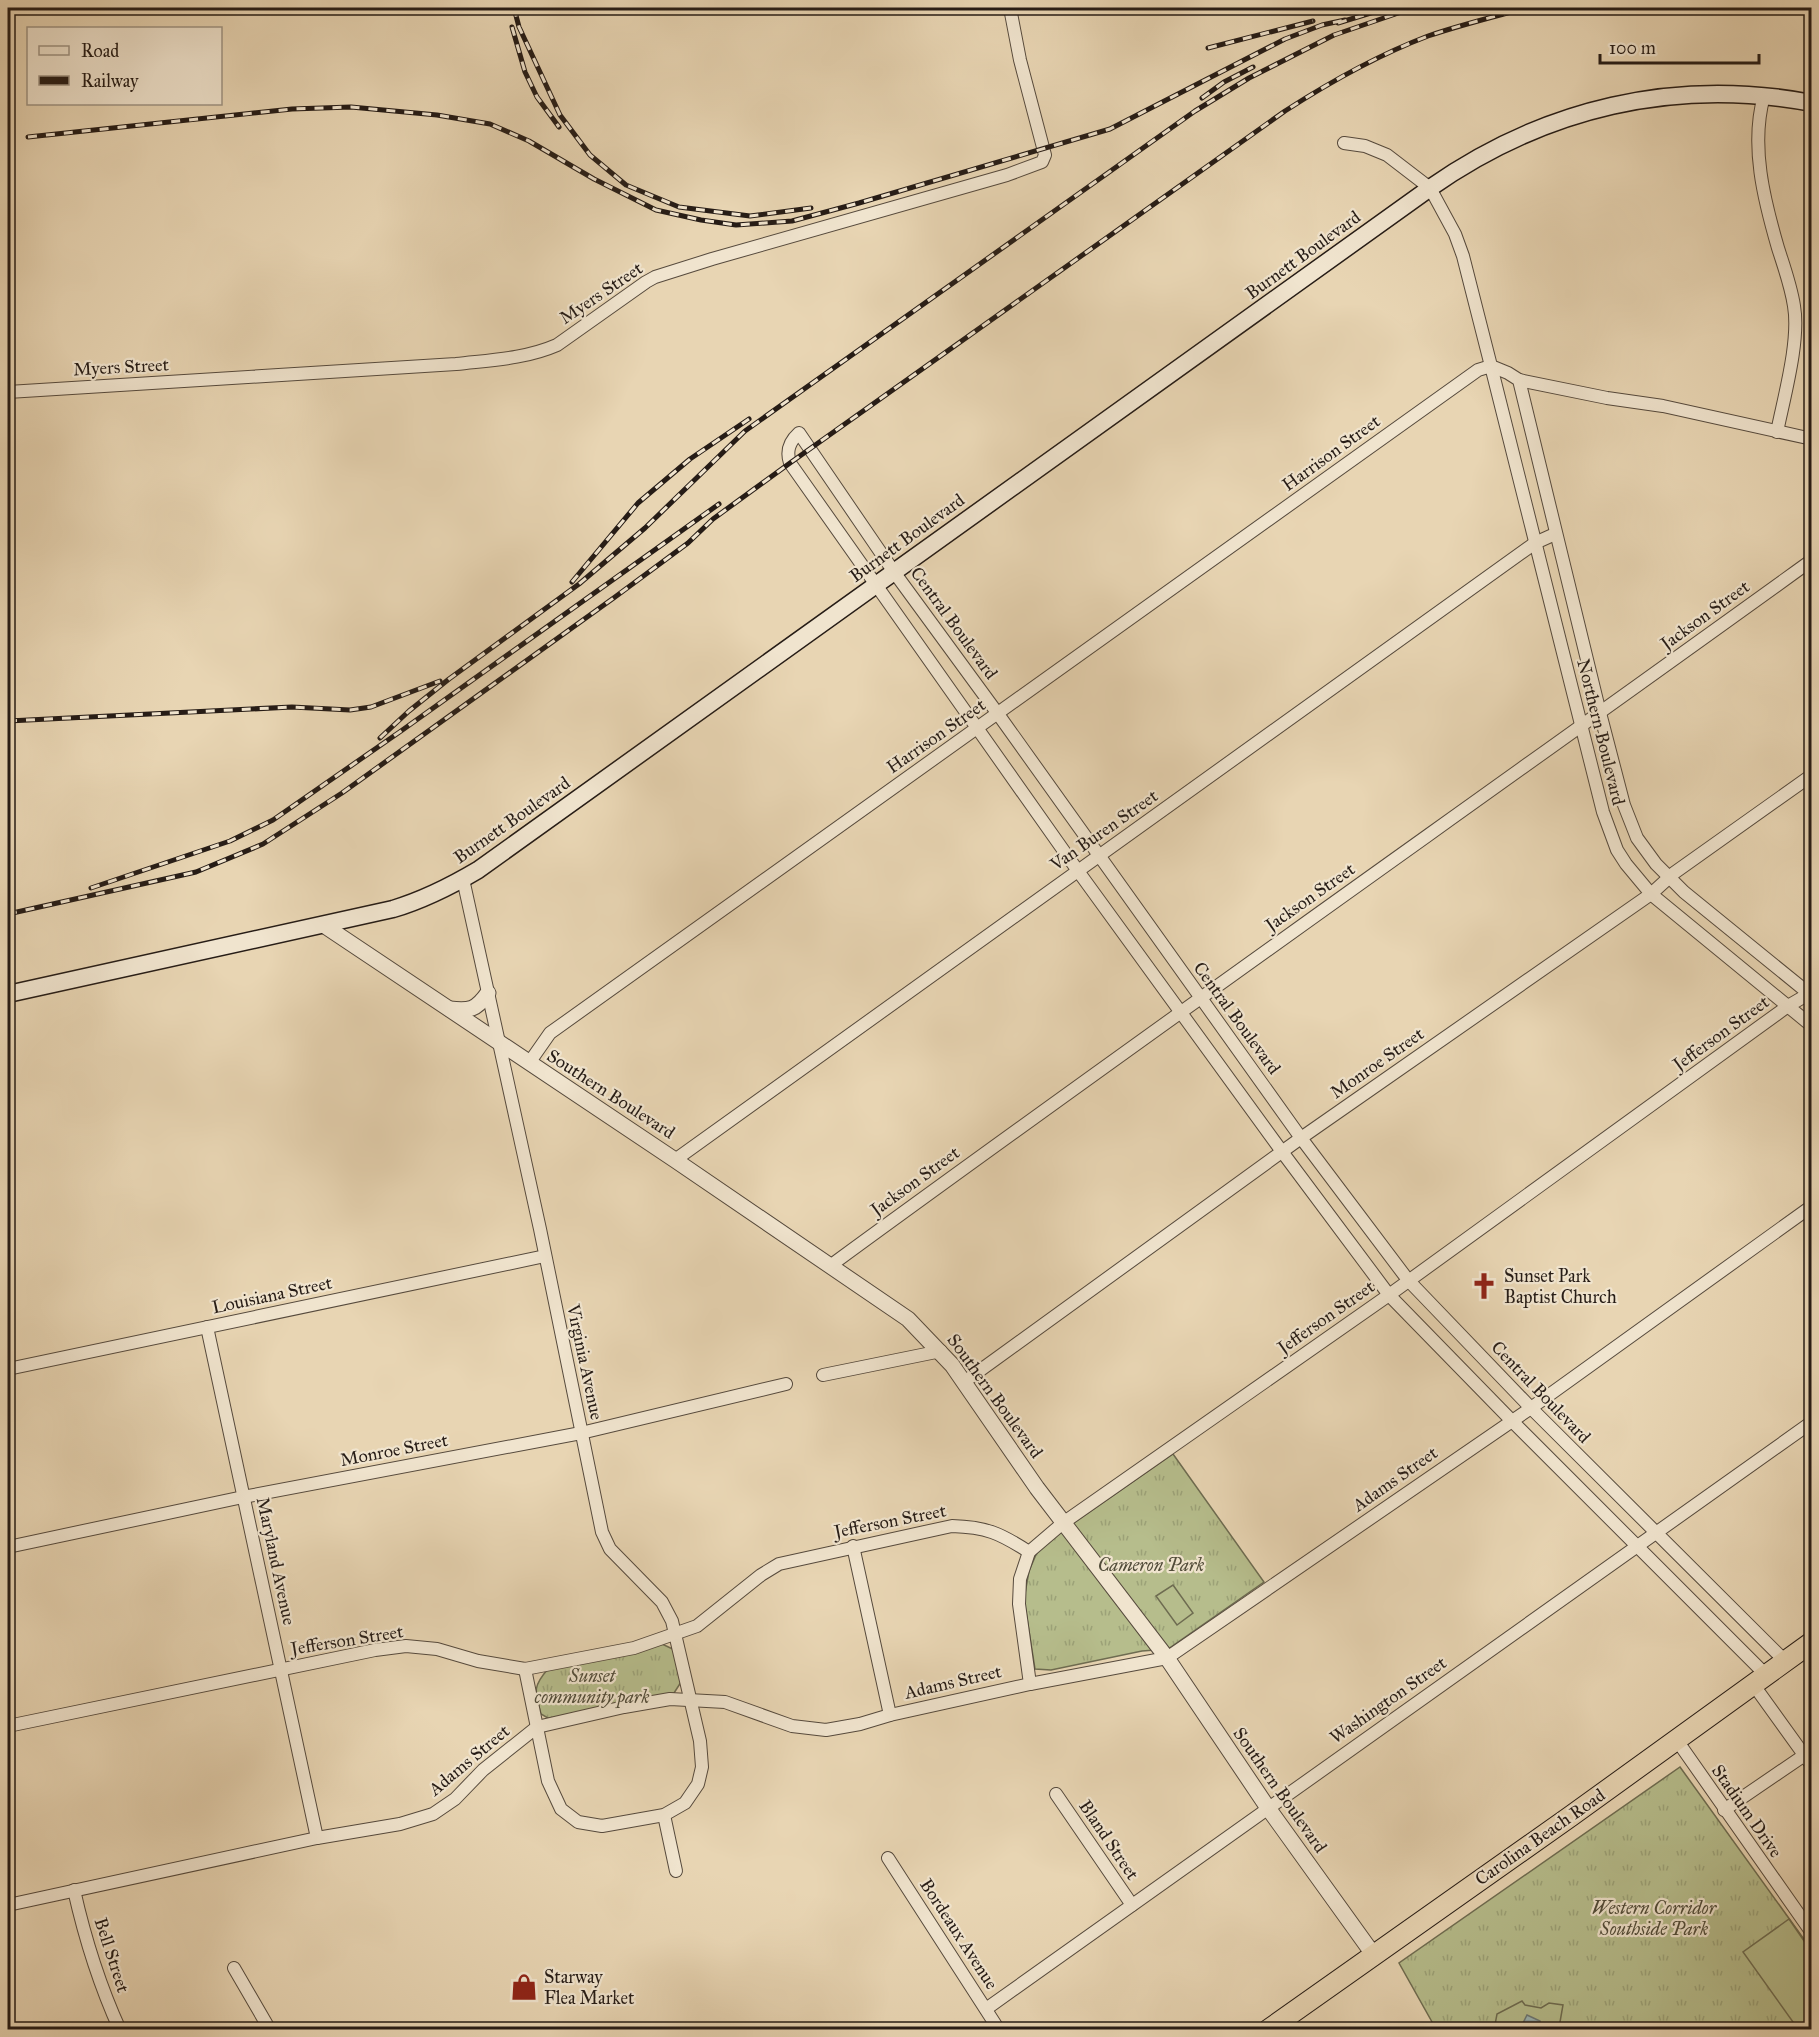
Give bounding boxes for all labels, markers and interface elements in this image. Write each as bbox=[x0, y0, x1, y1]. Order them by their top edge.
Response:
legend bbox=[27, 27, 222, 105]
scale bar bbox=[1600, 27, 1759, 65]
text: 100 m bbox=[1609, 37, 1656, 59]
text: Road bbox=[81, 40, 119, 62]
text: Railway bbox=[81, 70, 139, 92]
street label: Burnett Boulevard bbox=[1241, 206, 1365, 304]
street label: Myers Street bbox=[555, 257, 647, 329]
street label: Myers Street bbox=[73, 353, 170, 380]
street label: Harrison Street bbox=[1278, 410, 1385, 496]
street label: Burnett Boulevard bbox=[845, 489, 969, 587]
street label: Central Boulevard bbox=[906, 562, 1002, 684]
street label: Jackson Street bbox=[1655, 575, 1755, 657]
street label: Northern Boulevard bbox=[1572, 657, 1630, 807]
street label: Harrison Street bbox=[882, 693, 990, 778]
street label: Burnett Boulevard bbox=[450, 772, 574, 868]
street label: Van Buren Street bbox=[1045, 784, 1163, 876]
street label: Jackson Street bbox=[1259, 858, 1360, 938]
street label: Central Boulevard bbox=[1189, 957, 1285, 1079]
street label: Jefferson Street bbox=[1667, 990, 1774, 1077]
street label: Monroe Street bbox=[1326, 1022, 1429, 1103]
street label: Southern Boulevard bbox=[543, 1044, 679, 1144]
street label: Jackson Street bbox=[865, 1141, 965, 1223]
place label: Sunset Park Baptist Church bbox=[1504, 1265, 1617, 1308]
street label: Louisiana Street bbox=[210, 1271, 335, 1318]
church icon: Sunset Park Baptist Church bbox=[1469, 1271, 1499, 1301]
street label: Jefferson Street bbox=[1272, 1275, 1380, 1361]
street label: Virginia Avenue bbox=[561, 1301, 608, 1422]
street label: Southern Boulevard bbox=[943, 1330, 1047, 1462]
street label: Central Boulevard bbox=[1487, 1336, 1595, 1448]
street label: Monroe Street bbox=[338, 1429, 450, 1471]
street label: Adams Street bbox=[1347, 1441, 1442, 1517]
street label: Maryland Avenue bbox=[252, 1495, 300, 1627]
street label: Jefferson Street bbox=[830, 1499, 949, 1544]
park label: Cameron Park bbox=[1098, 1554, 1204, 1576]
street label: Jefferson Street bbox=[287, 1620, 406, 1661]
street label: Washington Street bbox=[1325, 1651, 1452, 1749]
street label: Adams Street bbox=[901, 1660, 1004, 1704]
park label: Sunset community park bbox=[535, 1665, 649, 1709]
street label: Adams Street bbox=[423, 1719, 514, 1801]
street label: Southern Boulevard bbox=[1228, 1723, 1332, 1857]
street label: Stadium Drive bbox=[1707, 1760, 1787, 1862]
street label: Carolina Beach Road bbox=[1471, 1784, 1609, 1890]
street label: Bland Street bbox=[1074, 1796, 1144, 1885]
street label: Bordeaux Avenue bbox=[915, 1875, 1003, 1993]
park label: Western Corridor Southside Park bbox=[1592, 1897, 1718, 1940]
street label: Bell Street bbox=[90, 1915, 135, 1996]
place label: Starway Flea Market bbox=[544, 1966, 635, 2009]
shop icon: Starway Flea Market bbox=[509, 1972, 539, 2002]

